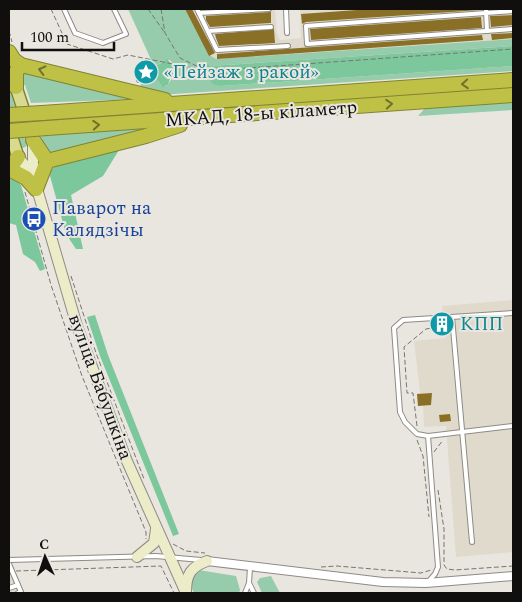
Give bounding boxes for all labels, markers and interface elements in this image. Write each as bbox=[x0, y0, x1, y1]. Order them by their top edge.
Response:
scale bar bbox=[22, 20, 115, 52]
text: 100 m bbox=[30, 26, 69, 49]
place label: «Пейзаж з ракой» bbox=[164, 58, 319, 87]
place icon: «Пейзаж з ракой» bbox=[133, 59, 159, 85]
one-way arrow bbox=[38, 65, 47, 76]
one-way arrow bbox=[460, 78, 468, 89]
street label: МКАД, 18-ы кіламетр bbox=[164, 93, 358, 135]
one-way arrow bbox=[385, 99, 393, 110]
one-way arrow bbox=[92, 120, 100, 131]
place label: Паварот на Калядзічы bbox=[52, 194, 152, 245]
bus stop icon: Паварот на Калядзічы bbox=[21, 206, 47, 232]
street label: вуліца Бабушкіна bbox=[60, 310, 140, 465]
place label: КПП bbox=[460, 310, 503, 339]
building icon: КПП bbox=[429, 311, 455, 337]
north arrow bbox=[20, 532, 70, 582]
text: С bbox=[39, 534, 50, 555]

